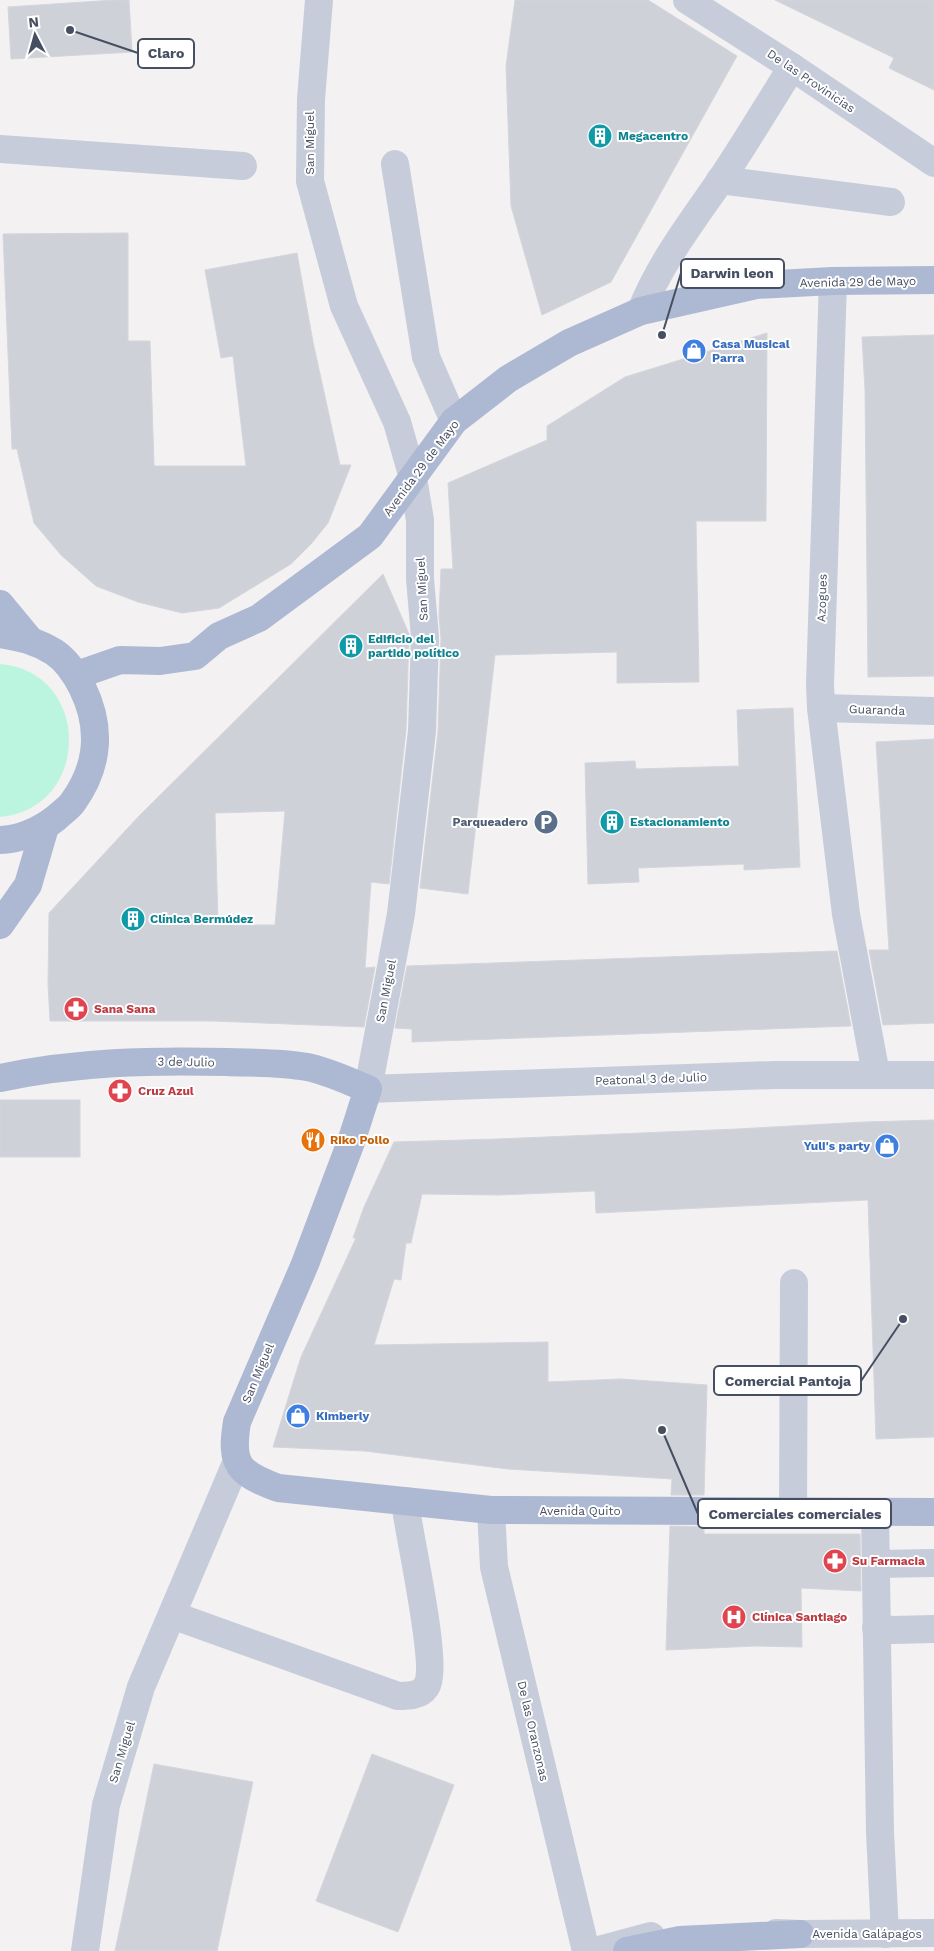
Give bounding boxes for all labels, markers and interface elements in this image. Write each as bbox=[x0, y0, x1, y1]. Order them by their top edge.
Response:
north arrow bbox=[10, 10, 60, 60]
text: N bbox=[28, 14, 40, 31]
callout: Claro bbox=[138, 39, 194, 68]
text: Claro bbox=[148, 45, 184, 61]
street label: De las Provinicias bbox=[764, 46, 858, 116]
street label: San Miguel bbox=[303, 111, 317, 175]
building icon: Megacentro bbox=[587, 123, 613, 149]
place label: Megacentro bbox=[618, 129, 688, 143]
callout: Darwin leon bbox=[681, 259, 784, 288]
text: Darwin leon bbox=[690, 265, 774, 281]
street label: Avenida 29 de Mayo bbox=[800, 274, 916, 290]
place label: Casa Musical Parra bbox=[712, 337, 790, 365]
shop icon: Casa Musical Parra bbox=[681, 338, 707, 364]
street label: Avenida 29 de Mayo bbox=[380, 417, 462, 519]
street label: San Miguel bbox=[413, 557, 431, 621]
street label: Azogues bbox=[814, 574, 830, 622]
place label: Edificio del partido político bbox=[368, 632, 459, 660]
building icon: Edificio del partido político bbox=[338, 633, 364, 659]
street label: Guaranda bbox=[849, 702, 906, 718]
parking icon: Parqueadero bbox=[533, 809, 559, 835]
building icon: Estacionamiento bbox=[599, 809, 625, 835]
place label: Parqueadero bbox=[452, 815, 528, 829]
place label: Estacionamiento bbox=[630, 815, 730, 829]
building icon: Clínica Bermúdez bbox=[120, 906, 146, 932]
place label: Clínica Bermúdez bbox=[150, 912, 253, 926]
street label: San Miguel bbox=[373, 958, 399, 1024]
pharmacy icon: Sana Sana bbox=[63, 996, 89, 1022]
place label: Sana Sana bbox=[94, 1002, 155, 1016]
street label: 3 de Julio bbox=[157, 1054, 215, 1070]
street label: Peatonal 3 de Julio bbox=[595, 1070, 707, 1088]
pharmacy icon: Cruz Azul bbox=[107, 1078, 133, 1104]
place label: Cruz Azul bbox=[138, 1084, 194, 1098]
restaurant icon: Riko Pollo bbox=[300, 1127, 326, 1153]
place label: Riko Pollo bbox=[330, 1133, 390, 1147]
shop icon: Yuli's party bbox=[874, 1133, 900, 1159]
place label: Yuli's party bbox=[804, 1139, 870, 1153]
street label: San Miguel bbox=[239, 1341, 277, 1405]
callout: Comercial Pantoja bbox=[714, 1366, 861, 1395]
text: Comercial Pantoja bbox=[725, 1373, 852, 1389]
shop icon: Kimberly bbox=[285, 1403, 311, 1429]
place label: Kimberly bbox=[316, 1409, 369, 1423]
callout: Comerciales comerciales bbox=[698, 1499, 891, 1528]
street label: Avenida Quito bbox=[539, 1504, 621, 1518]
text: Comerciales comerciales bbox=[708, 1506, 882, 1522]
pharmacy icon: Su Farmacia bbox=[822, 1548, 848, 1574]
place label: Su Farmacia bbox=[852, 1554, 925, 1568]
hospital icon: Clínica Santiago bbox=[721, 1604, 747, 1630]
place label: Clínica Santiago bbox=[752, 1610, 847, 1624]
street label: De las Oranzonas bbox=[515, 1679, 551, 1783]
street label: San Miguel bbox=[106, 1719, 138, 1785]
street label: Avenida Galápagos bbox=[812, 1927, 922, 1941]

